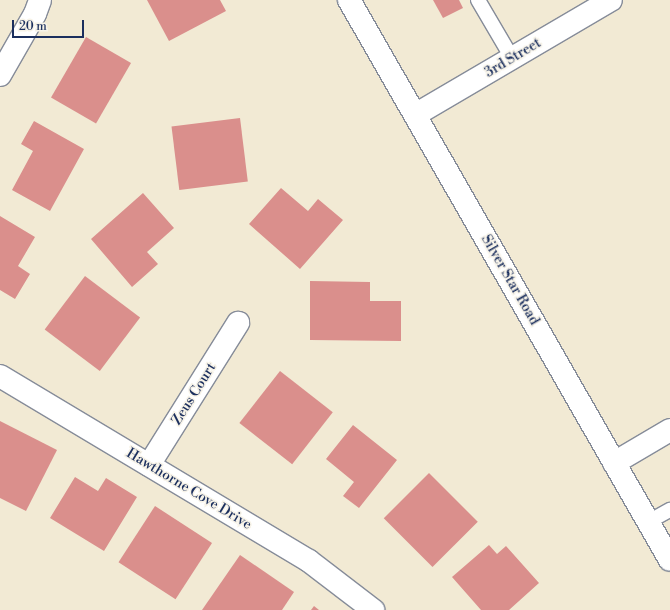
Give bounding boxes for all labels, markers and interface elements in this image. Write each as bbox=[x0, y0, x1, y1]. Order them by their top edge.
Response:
scale bar bbox=[14, 12, 86, 38]
text: 20 m bbox=[19, 19, 47, 34]
street label: 3rd Street bbox=[482, 35, 544, 81]
street label: Silver Star Road bbox=[477, 232, 543, 328]
street label: Zeus Court bbox=[168, 360, 220, 428]
street label: Hawthorne Cove Drive bbox=[123, 445, 255, 533]

